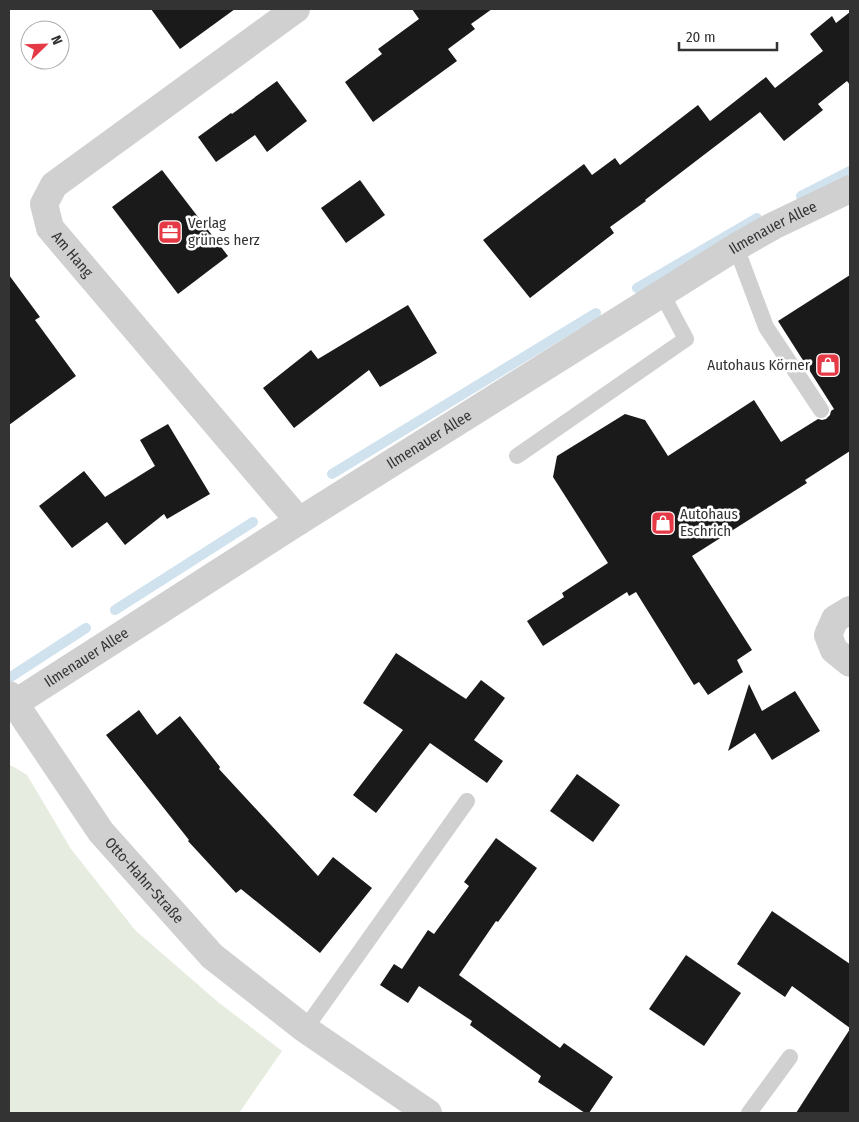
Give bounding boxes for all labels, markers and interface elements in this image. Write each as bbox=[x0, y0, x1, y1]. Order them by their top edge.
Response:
north arrow bbox=[20, 20, 70, 70]
scale bar bbox=[679, 20, 776, 52]
text: 20 m bbox=[686, 28, 716, 46]
text: N bbox=[47, 33, 66, 47]
street label: Ilmenauer Allee bbox=[726, 197, 820, 258]
place label: Verlag grünes herz bbox=[188, 214, 260, 249]
office icon: Verlag grünes herz bbox=[157, 219, 183, 245]
street label: Am Hang bbox=[48, 228, 97, 281]
shop icon: Autohaus Körner bbox=[815, 352, 841, 378]
place label: Autohaus Körner bbox=[707, 356, 811, 374]
street label: Ilmenauer Allee bbox=[383, 406, 475, 473]
place label: Autohaus Eschrich bbox=[680, 505, 738, 540]
shop icon: Autohaus Eschrich bbox=[650, 510, 676, 536]
street label: Ilmenauer Allee bbox=[41, 624, 132, 691]
street label: Otto-Hahn-Straße bbox=[101, 834, 188, 927]

